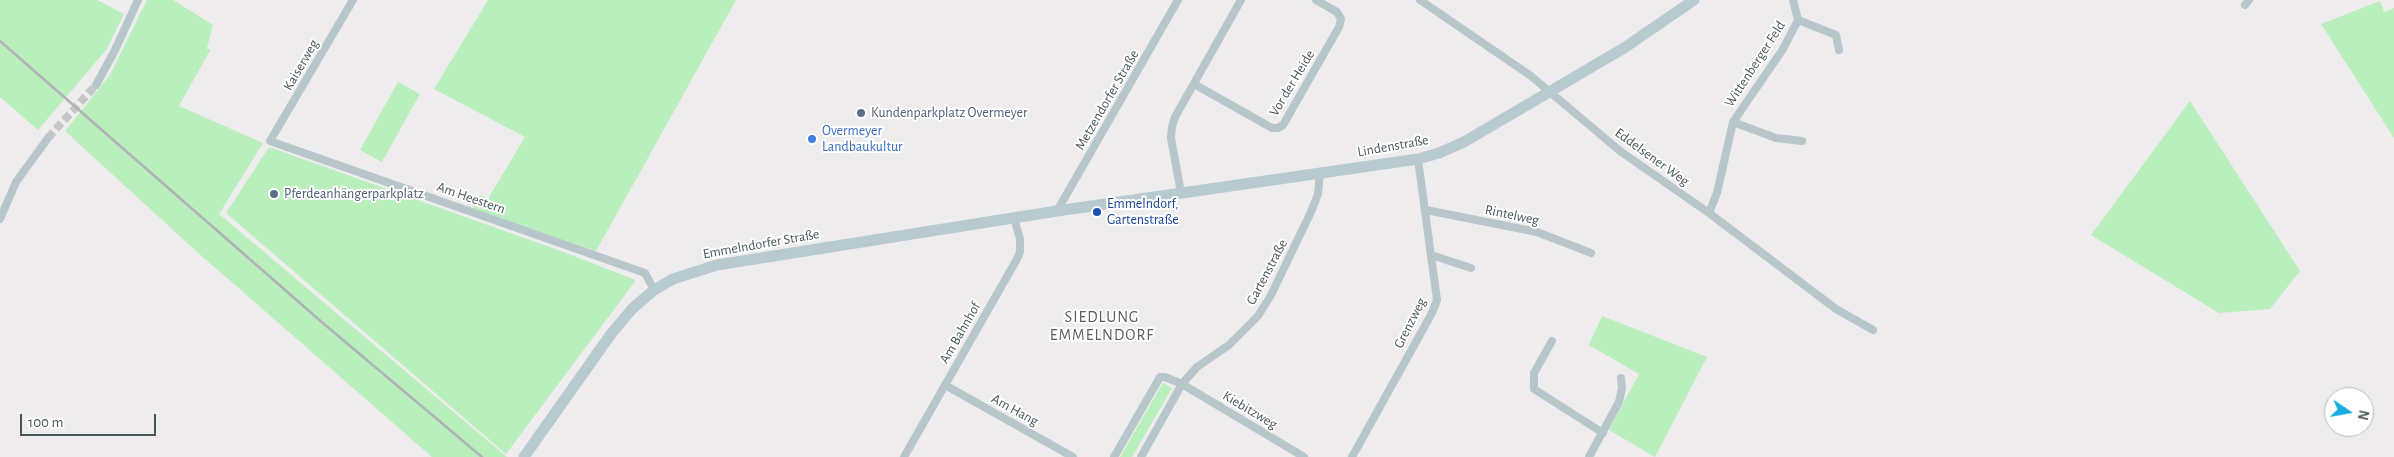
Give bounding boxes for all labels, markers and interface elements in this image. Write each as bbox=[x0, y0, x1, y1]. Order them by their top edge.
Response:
street label: Wittenberger Feld bbox=[1721, 18, 1789, 110]
street label: Kaiserweg bbox=[280, 37, 322, 93]
street label: Metzendorfer Straße bbox=[1072, 47, 1142, 153]
street label: Vor der Heide bbox=[1266, 47, 1318, 119]
place label: Kundenparkplatz Overmeyer bbox=[871, 105, 1028, 121]
marker: Kundenparkplatz Overmeyer bbox=[855, 107, 867, 119]
place label: Overmeyer Landbaukultur bbox=[822, 123, 902, 156]
street label: Eddelsener Weg bbox=[1611, 124, 1693, 190]
street label: Lindenstraße bbox=[1356, 131, 1430, 161]
marker: Overmeyer Landbaukultur bbox=[806, 133, 818, 145]
street label: Am Heestern bbox=[435, 178, 507, 218]
place label: Pferdeanhängerparkplatz bbox=[284, 186, 424, 202]
marker: Pferdeanhängerparkplatz bbox=[268, 188, 280, 200]
place label: Emmelndorf, Gartenstraße bbox=[1107, 196, 1179, 228]
street label: Rintelweg bbox=[1483, 201, 1541, 229]
marker: Emmelndorf, Gartenstraße bbox=[1091, 206, 1103, 218]
street label: Emmelndorfer Straße bbox=[701, 225, 821, 263]
street label: Gartenstraße bbox=[1243, 236, 1291, 308]
street label: Grenzweg bbox=[1390, 295, 1430, 351]
street label: Am Bahnhof bbox=[936, 299, 984, 367]
district label: SIEDLUNG EMMELNDORF bbox=[1048, 307, 1156, 345]
street label: Kiebitzweg bbox=[1220, 387, 1280, 433]
north arrow bbox=[2324, 387, 2374, 437]
street label: Am Hang bbox=[989, 390, 1041, 430]
scale bar bbox=[22, 404, 159, 436]
text: N bbox=[2355, 409, 2371, 421]
text: 100 m bbox=[28, 415, 63, 430]

